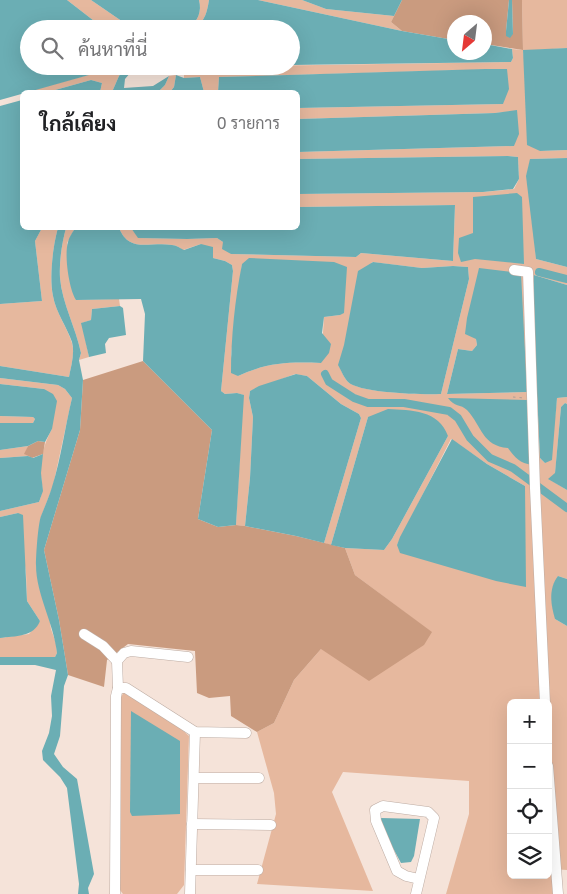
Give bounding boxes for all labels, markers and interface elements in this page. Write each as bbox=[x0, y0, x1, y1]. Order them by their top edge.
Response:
north arrow bbox=[447, 15, 492, 60]
search box bbox=[20, 20, 300, 75]
icon: search bbox=[38, 34, 66, 62]
text: ค้นหาที่นี่ bbox=[78, 37, 147, 60]
text: ใกล้เคียง bbox=[40, 110, 116, 136]
text: 0 รายการ bbox=[217, 113, 280, 133]
map controls bbox=[507, 699, 552, 879]
button: + bbox=[507, 699, 552, 744]
button: − bbox=[507, 744, 552, 789]
button: locate bbox=[507, 789, 552, 834]
button: layers bbox=[507, 834, 552, 879]

